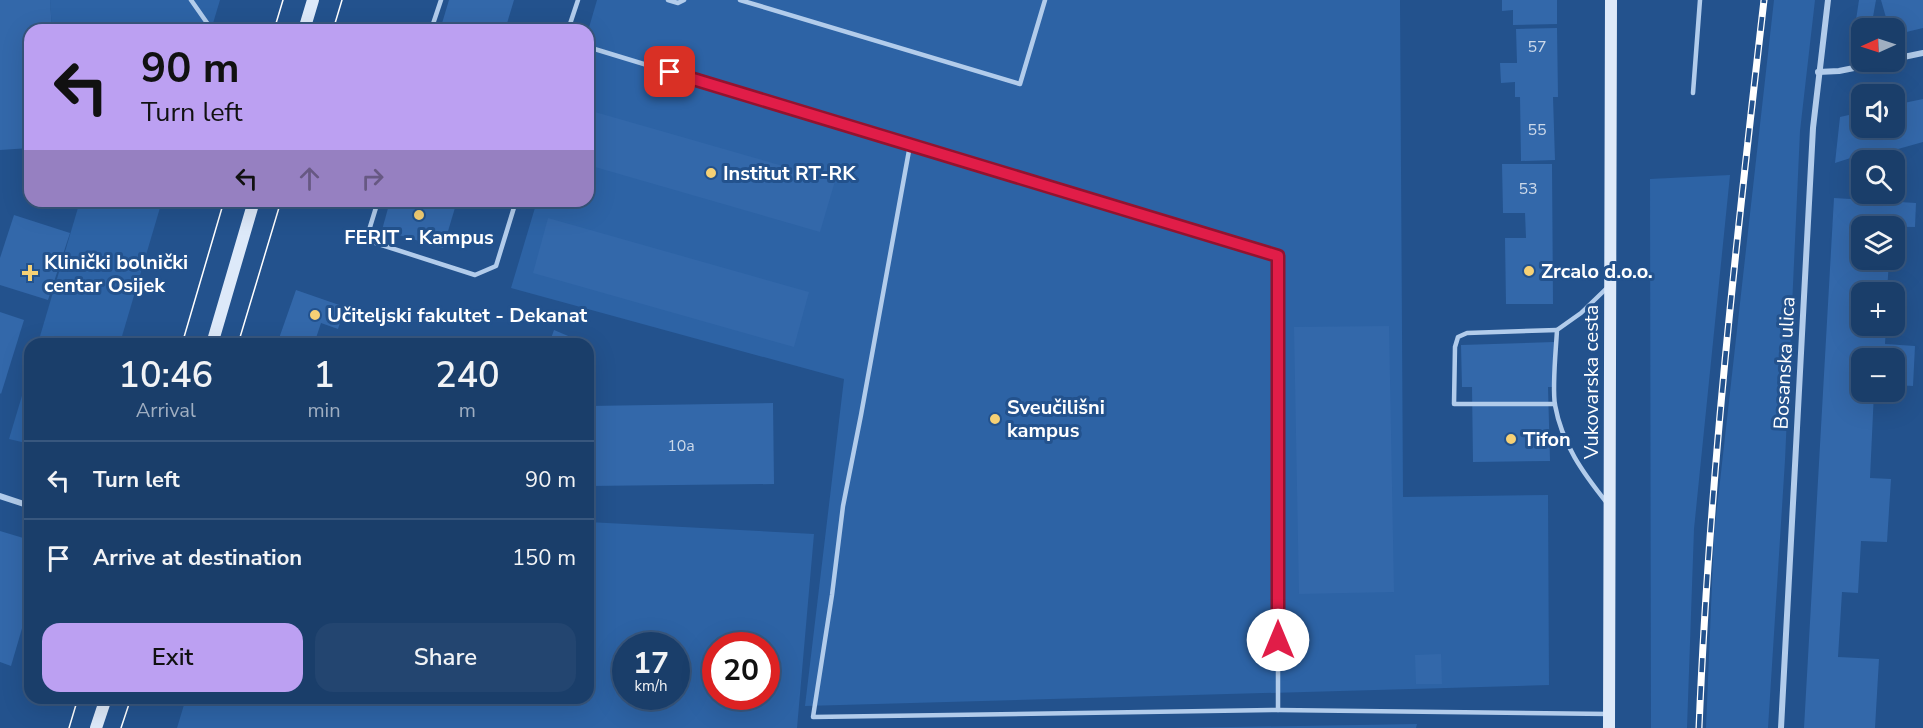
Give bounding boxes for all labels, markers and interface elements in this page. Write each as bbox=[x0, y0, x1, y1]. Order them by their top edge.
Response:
north arrow bbox=[1851, 18, 1905, 72]
map controls bbox=[1851, 18, 1905, 402]
house number: 57 bbox=[1527, 36, 1547, 58]
text: 90 m bbox=[141, 40, 240, 97]
pin bbox=[644, 46, 695, 97]
icon: left bbox=[42, 48, 120, 126]
icon: arrive bbox=[653, 55, 686, 88]
button: sound bbox=[1851, 84, 1905, 138]
text: Turn left bbox=[141, 94, 242, 131]
house number: 55 bbox=[1527, 119, 1547, 141]
button: search bbox=[1851, 150, 1905, 204]
place label: Institut RT-RK bbox=[723, 160, 856, 187]
icon: left bbox=[230, 162, 263, 195]
icon: ahead bbox=[293, 162, 326, 195]
icon: right bbox=[356, 162, 389, 195]
marker: Institut RT-RK bbox=[704, 166, 718, 180]
house number: 53 bbox=[1518, 178, 1538, 200]
marker: FERIT - Kampus bbox=[412, 208, 426, 222]
button: layers bbox=[1851, 216, 1905, 270]
place label: FERIT - Kampus bbox=[344, 224, 494, 251]
place label: Klinički bolnički centar Osijek bbox=[44, 249, 188, 299]
place label: Zrcalo d.o.o. bbox=[1541, 258, 1653, 285]
marker: Klinički bolnički centar Osijek bbox=[21, 264, 39, 282]
marker: Zrcalo d.o.o. bbox=[1522, 264, 1536, 278]
button: + bbox=[1851, 282, 1905, 336]
street label: Bosanska ulica bbox=[1768, 296, 1801, 430]
place label: Učiteljski fakultet - Dekanat bbox=[327, 302, 588, 329]
street label: Vukovarska cesta bbox=[1578, 305, 1605, 460]
marker: Učiteljski fakultet - Dekanat bbox=[308, 308, 322, 322]
button: − bbox=[1851, 348, 1905, 402]
text: 10:46 bbox=[118, 351, 213, 400]
text: 1 bbox=[313, 351, 335, 400]
text: 240 bbox=[435, 351, 500, 400]
place label: Sveučilišni kampus bbox=[1007, 394, 1105, 444]
text: Arrival bbox=[136, 397, 196, 424]
text: min bbox=[308, 397, 341, 424]
text: m bbox=[459, 397, 476, 424]
marker: Sveučilišni kampus bbox=[988, 412, 1002, 426]
place label: Tifon bbox=[1523, 426, 1571, 453]
marker: Tifon bbox=[1504, 432, 1518, 446]
house number: 10a bbox=[667, 435, 695, 457]
icon: left bbox=[42, 464, 75, 497]
text: Turn left bbox=[93, 465, 180, 495]
text: 90 m bbox=[525, 465, 576, 495]
icon: arrive bbox=[42, 542, 75, 575]
text: Arrive at destination bbox=[93, 543, 302, 573]
text: 150 m bbox=[512, 543, 576, 573]
position arrow bbox=[1246, 608, 1310, 672]
button: Exit bbox=[42, 623, 303, 692]
button: Share bbox=[315, 623, 576, 692]
speed limit sign: 20 bbox=[702, 632, 780, 710]
text: 17 bbox=[633, 643, 669, 684]
text: km/h bbox=[634, 676, 668, 696]

